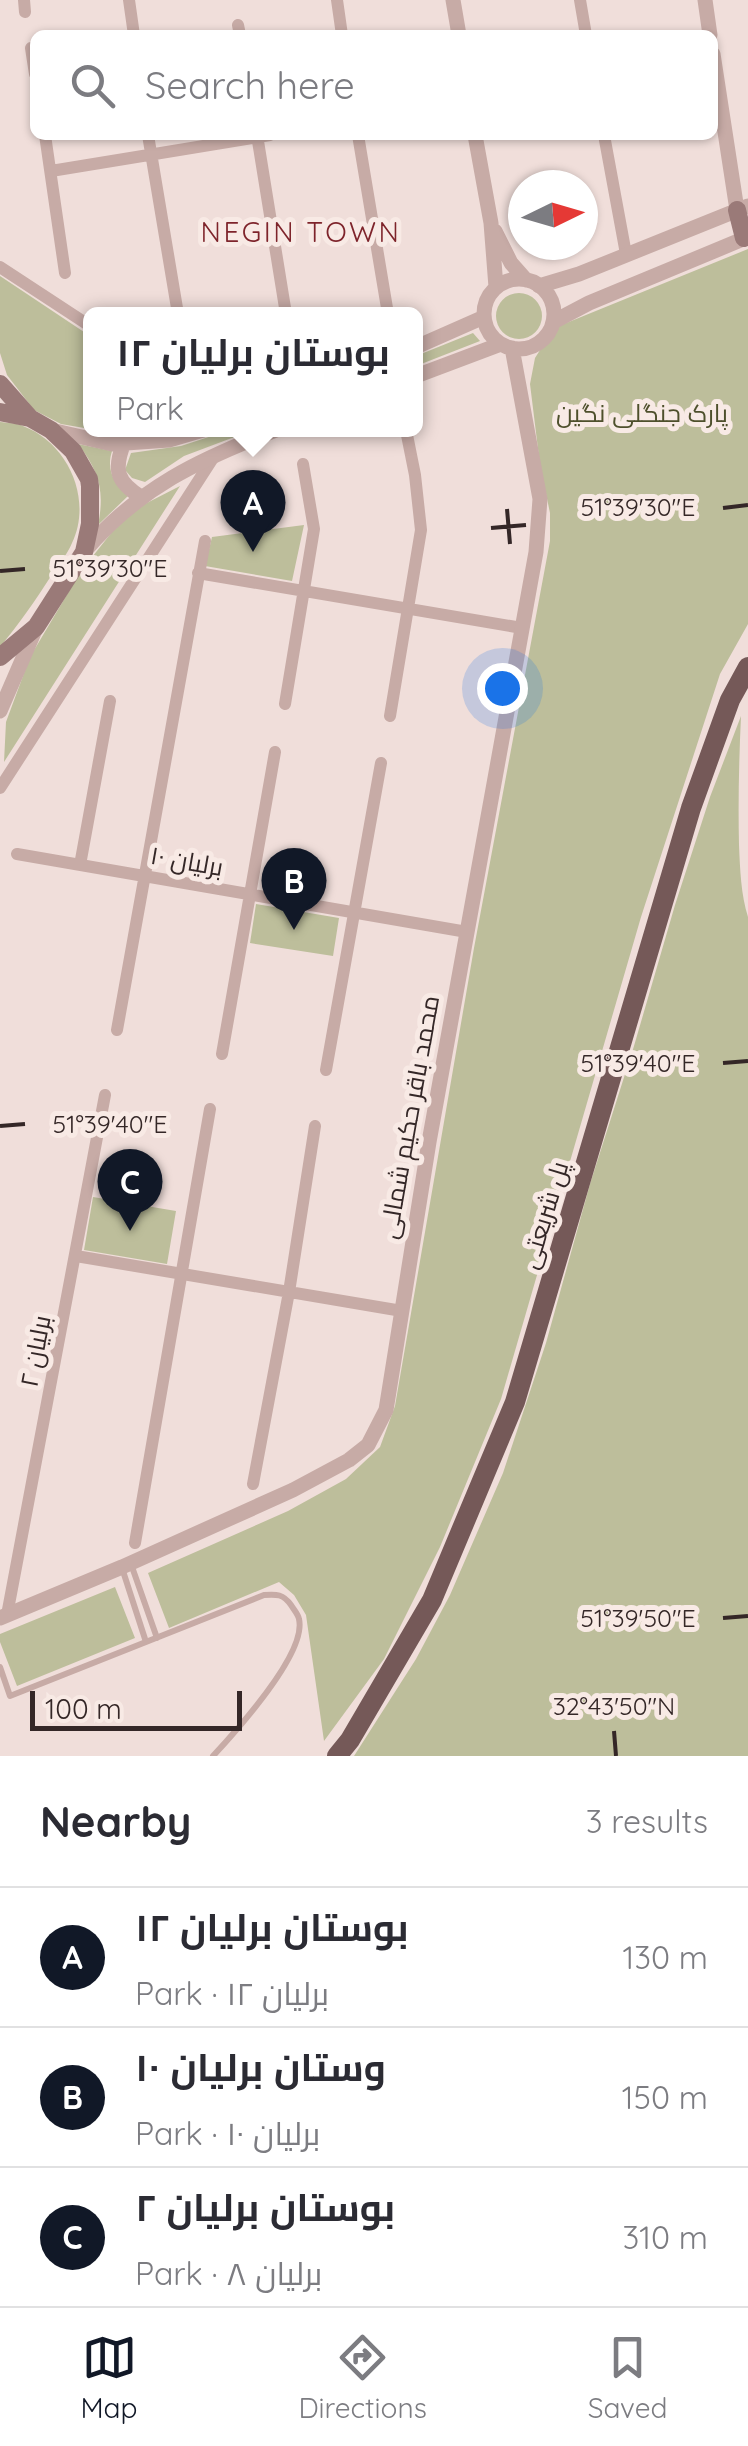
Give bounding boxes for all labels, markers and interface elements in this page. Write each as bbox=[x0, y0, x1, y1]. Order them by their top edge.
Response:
search box bbox=[30, 30, 718, 140]
icon: search bbox=[65, 58, 120, 113]
text: Search here bbox=[145, 61, 355, 109]
north arrow bbox=[508, 170, 598, 260]
district label: NEGIN TOWN bbox=[201, 214, 401, 249]
popup bbox=[83, 307, 423, 437]
text: بوستان برلیان ۱۲ bbox=[116, 328, 390, 376]
text: Park bbox=[116, 388, 184, 428]
park label: پارک جنگلی نگین bbox=[556, 397, 728, 430]
pin: A bbox=[220, 470, 286, 552]
text: 51°39'30"E bbox=[581, 491, 695, 522]
text: 51°39'30"E bbox=[53, 552, 167, 583]
your location bbox=[477, 663, 528, 714]
street label: برلیان ۱۰ bbox=[148, 839, 226, 882]
pin: B bbox=[262, 848, 326, 930]
street label: محمد باقر حکیم شمالی bbox=[372, 993, 448, 1242]
text: 51°39'40"E bbox=[581, 1047, 695, 1078]
text: 51°39'40"E bbox=[53, 1108, 167, 1139]
pin: C bbox=[98, 1148, 162, 1231]
street label: پل شریعتی bbox=[513, 1157, 577, 1273]
street label: برلیان ۲ bbox=[12, 1312, 57, 1389]
text: 51°39'50"E bbox=[580, 1602, 696, 1633]
scale bar bbox=[30, 1686, 242, 1730]
text: 32°43'50"N bbox=[553, 1690, 675, 1721]
text: 100 m bbox=[45, 1691, 122, 1726]
text: Nearby bbox=[40, 1795, 191, 1848]
text: 3 results bbox=[586, 1801, 708, 1841]
text: بوستان برلیان ۱۲ bbox=[135, 1903, 409, 1951]
text: A bbox=[62, 1937, 83, 1977]
text: 130 m bbox=[622, 1937, 708, 1977]
text: Park · برلیان ۱۲ bbox=[135, 1973, 329, 2013]
text: وستان برلیان ۱۰ bbox=[135, 2043, 386, 2091]
text: B bbox=[62, 2077, 83, 2117]
text: 150 m bbox=[622, 2077, 708, 2117]
text: Park · برلیان ۱۰ bbox=[135, 2113, 320, 2153]
text: بوستان برلیان ۲ bbox=[135, 2183, 395, 2231]
text: C bbox=[62, 2217, 83, 2257]
text: 310 m bbox=[622, 2217, 708, 2257]
text: Park · برلیان ۸ bbox=[135, 2253, 322, 2293]
tab: Map bbox=[80, 2330, 138, 2425]
tab: Directions bbox=[298, 2330, 427, 2425]
tab: Saved bbox=[588, 2330, 668, 2425]

